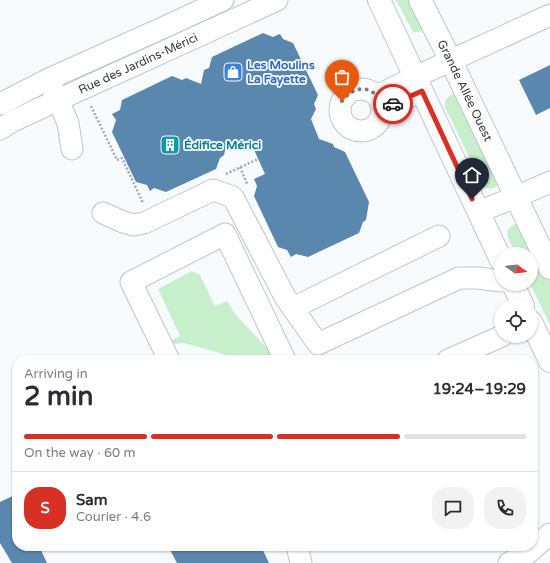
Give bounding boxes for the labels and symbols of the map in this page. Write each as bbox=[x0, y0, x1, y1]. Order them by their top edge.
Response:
street label: Rue des Jardins-Mérici bbox=[76, 30, 200, 97]
street label: Grande Allée Ouest bbox=[434, 37, 495, 144]
place label: Les Moulins La Fayette bbox=[247, 58, 315, 87]
pin bbox=[325, 60, 359, 101]
shop icon: Les Moulins La Fayette bbox=[222, 61, 244, 83]
courier bbox=[373, 84, 413, 124]
building icon: Édifice Mérici bbox=[159, 134, 181, 156]
place label: Édifice Mérici bbox=[184, 138, 261, 152]
pin bbox=[455, 158, 489, 199]
north arrow bbox=[494, 247, 538, 291]

